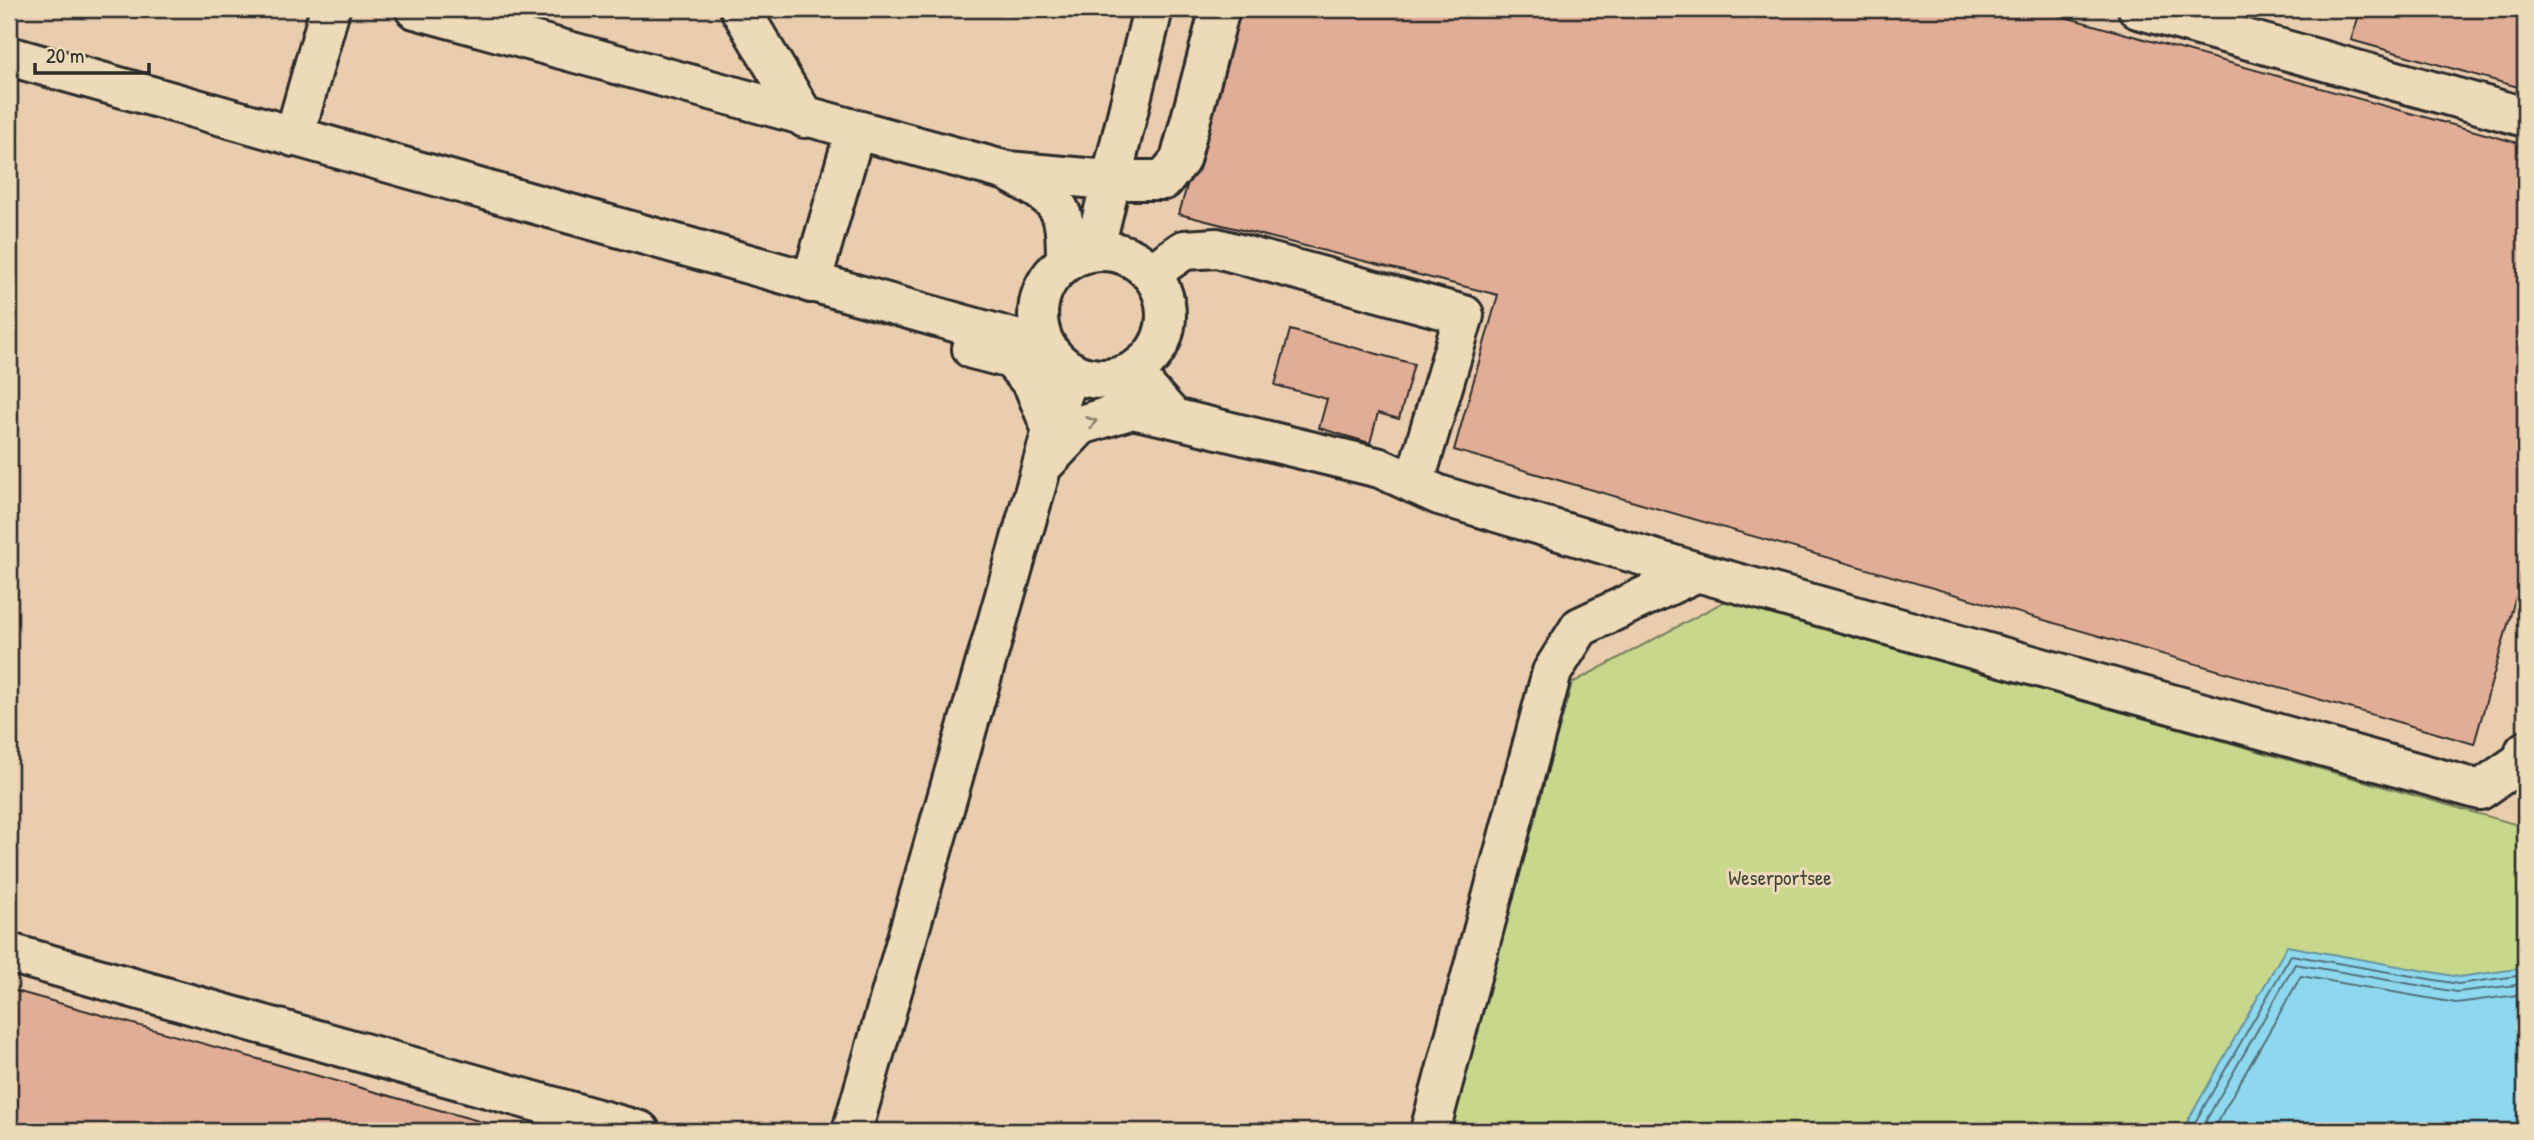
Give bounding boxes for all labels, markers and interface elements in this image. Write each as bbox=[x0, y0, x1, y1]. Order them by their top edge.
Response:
scale bar bbox=[35, 32, 149, 76]
text: 20 m bbox=[46, 41, 84, 70]
one-way arrow bbox=[1086, 415, 1098, 430]
park label: Weserportsee bbox=[1728, 863, 1832, 892]

